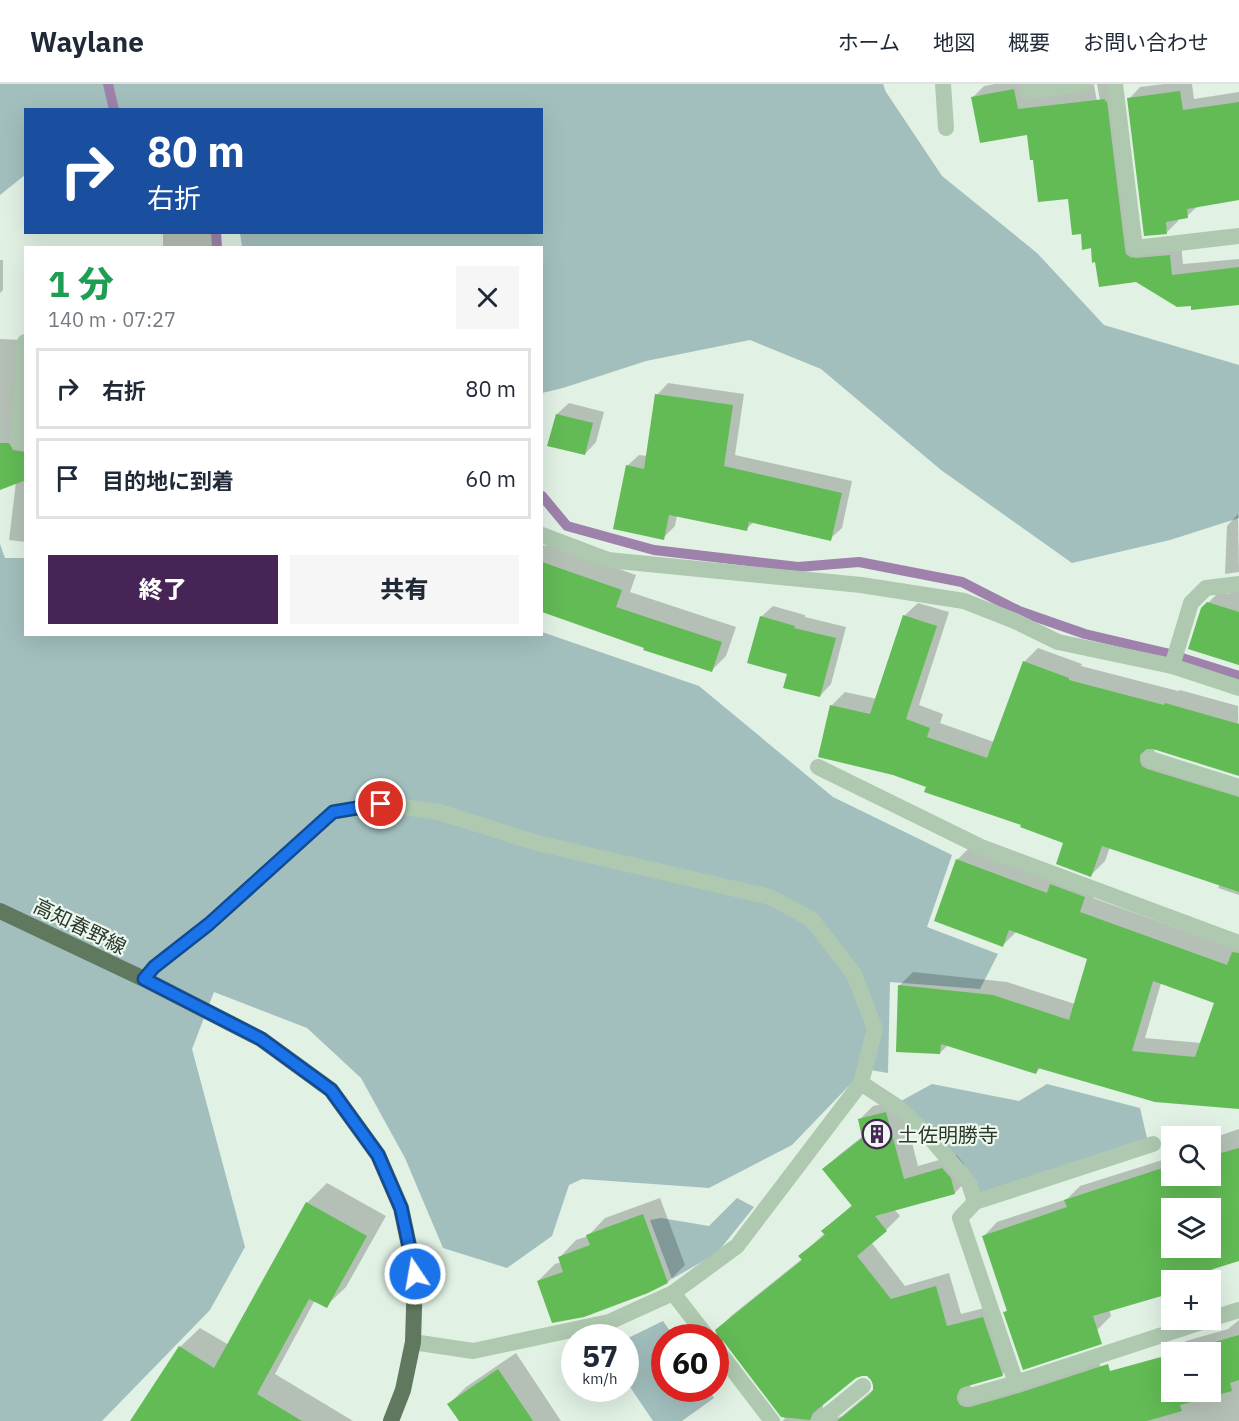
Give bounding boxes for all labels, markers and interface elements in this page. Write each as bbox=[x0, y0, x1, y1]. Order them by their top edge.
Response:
text: Waylane bbox=[30, 23, 144, 60]
text: ホーム bbox=[838, 28, 900, 56]
text: 地図 bbox=[933, 28, 975, 56]
text: 概要 bbox=[1008, 28, 1050, 56]
text: お問い合わせ bbox=[1083, 28, 1209, 56]
text: 80 m bbox=[147, 124, 245, 179]
icon: right bbox=[48, 132, 126, 210]
text: 右折 bbox=[147, 180, 201, 215]
text: 1 分 bbox=[48, 260, 114, 307]
button: close bbox=[456, 266, 519, 329]
text: 140 m · 07:27 bbox=[48, 306, 176, 333]
icon: right bbox=[51, 372, 84, 405]
text: 80 m bbox=[465, 374, 516, 403]
text: 右折 bbox=[102, 376, 146, 405]
icon: arrive bbox=[51, 462, 84, 495]
text: 60 m bbox=[465, 464, 516, 493]
text: 目的地に到着 bbox=[102, 466, 234, 495]
button: 終了 bbox=[48, 555, 278, 624]
button: 共有 bbox=[290, 555, 519, 624]
pin bbox=[355, 778, 406, 829]
icon: arrive bbox=[364, 787, 397, 820]
street label: 高知春野線 bbox=[29, 892, 131, 960]
building icon: 土佐明勝寺 bbox=[861, 1118, 893, 1150]
place label: 土佐明勝寺 bbox=[898, 1121, 998, 1148]
map controls bbox=[1161, 1126, 1221, 1402]
button: search bbox=[1161, 1126, 1221, 1186]
button: layers bbox=[1161, 1198, 1221, 1258]
position arrow bbox=[383, 1242, 447, 1306]
button: + bbox=[1161, 1270, 1221, 1330]
speed limit sign: 60 bbox=[651, 1324, 729, 1402]
text: 57 bbox=[582, 1336, 618, 1375]
button: − bbox=[1161, 1342, 1221, 1402]
text: km/h bbox=[582, 1369, 618, 1388]

